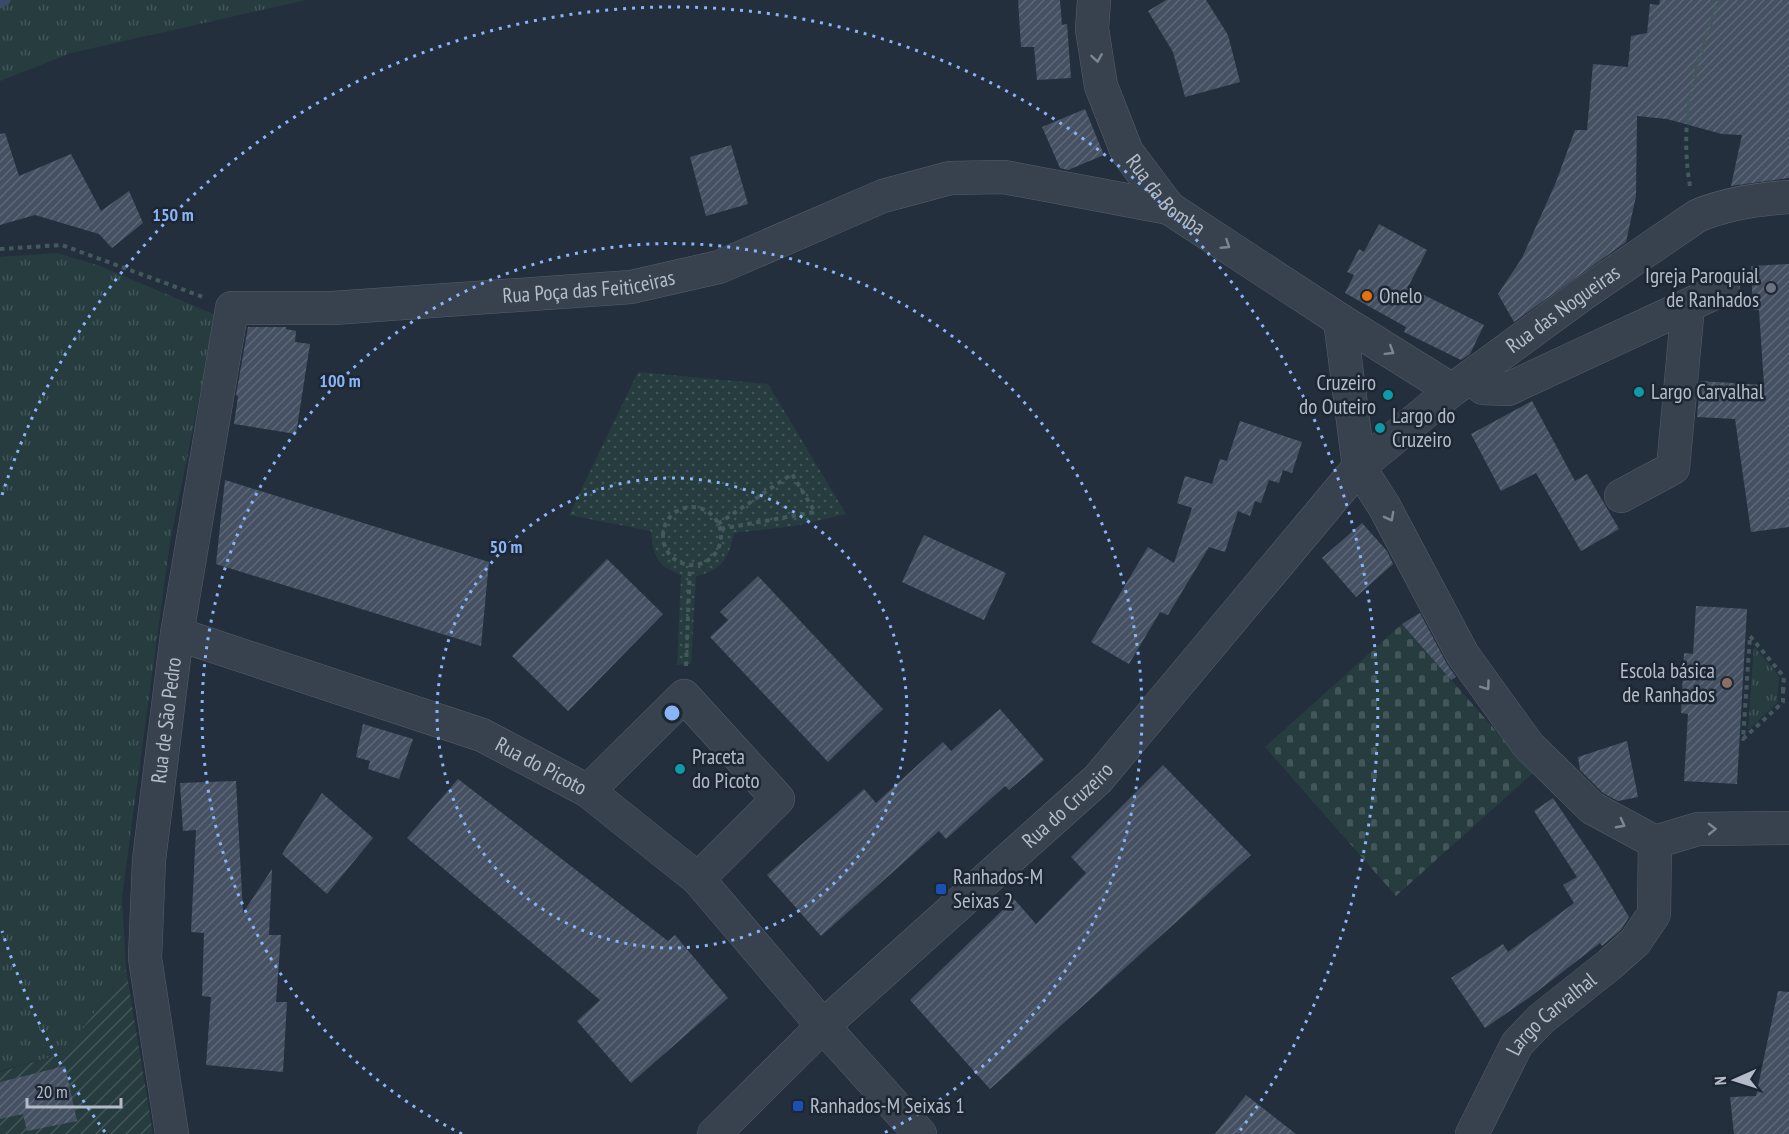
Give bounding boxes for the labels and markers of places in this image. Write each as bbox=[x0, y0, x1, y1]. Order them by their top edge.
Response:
place label: Igreja Paroquial de Ranhados bbox=[1645, 262, 1759, 313]
marker: Igreja Paroquial de Ranhados bbox=[1764, 281, 1778, 295]
place label: Onelo bbox=[1379, 282, 1422, 309]
marker: Onelo bbox=[1360, 289, 1374, 303]
place label: Cruzeiro do Outeiro bbox=[1299, 369, 1376, 420]
place label: Largo Carvalhal bbox=[1651, 378, 1764, 405]
marker: Largo Carvalhal bbox=[1632, 385, 1646, 399]
marker: Cruzeiro do Outeiro bbox=[1381, 388, 1395, 402]
place label: Largo do Cruzeiro bbox=[1392, 402, 1455, 453]
marker: Largo do Cruzeiro bbox=[1373, 421, 1387, 435]
place label: Escola básica de Ranhados bbox=[1620, 657, 1715, 708]
marker: Escola básica de Ranhados bbox=[1720, 676, 1734, 690]
centre of rings bbox=[662, 703, 682, 723]
place label: Praceta do Picoto bbox=[692, 743, 760, 794]
marker: Praceta do Picoto bbox=[673, 762, 687, 776]
place label: Ranhados-M Seixas 2 bbox=[953, 863, 1043, 914]
marker: Ranhados-M Seixas 2 bbox=[934, 882, 948, 896]
place label: Ranhados-M Seixas 1 bbox=[810, 1092, 965, 1119]
marker: Ranhados-M Seixas 1 bbox=[791, 1099, 805, 1113]

